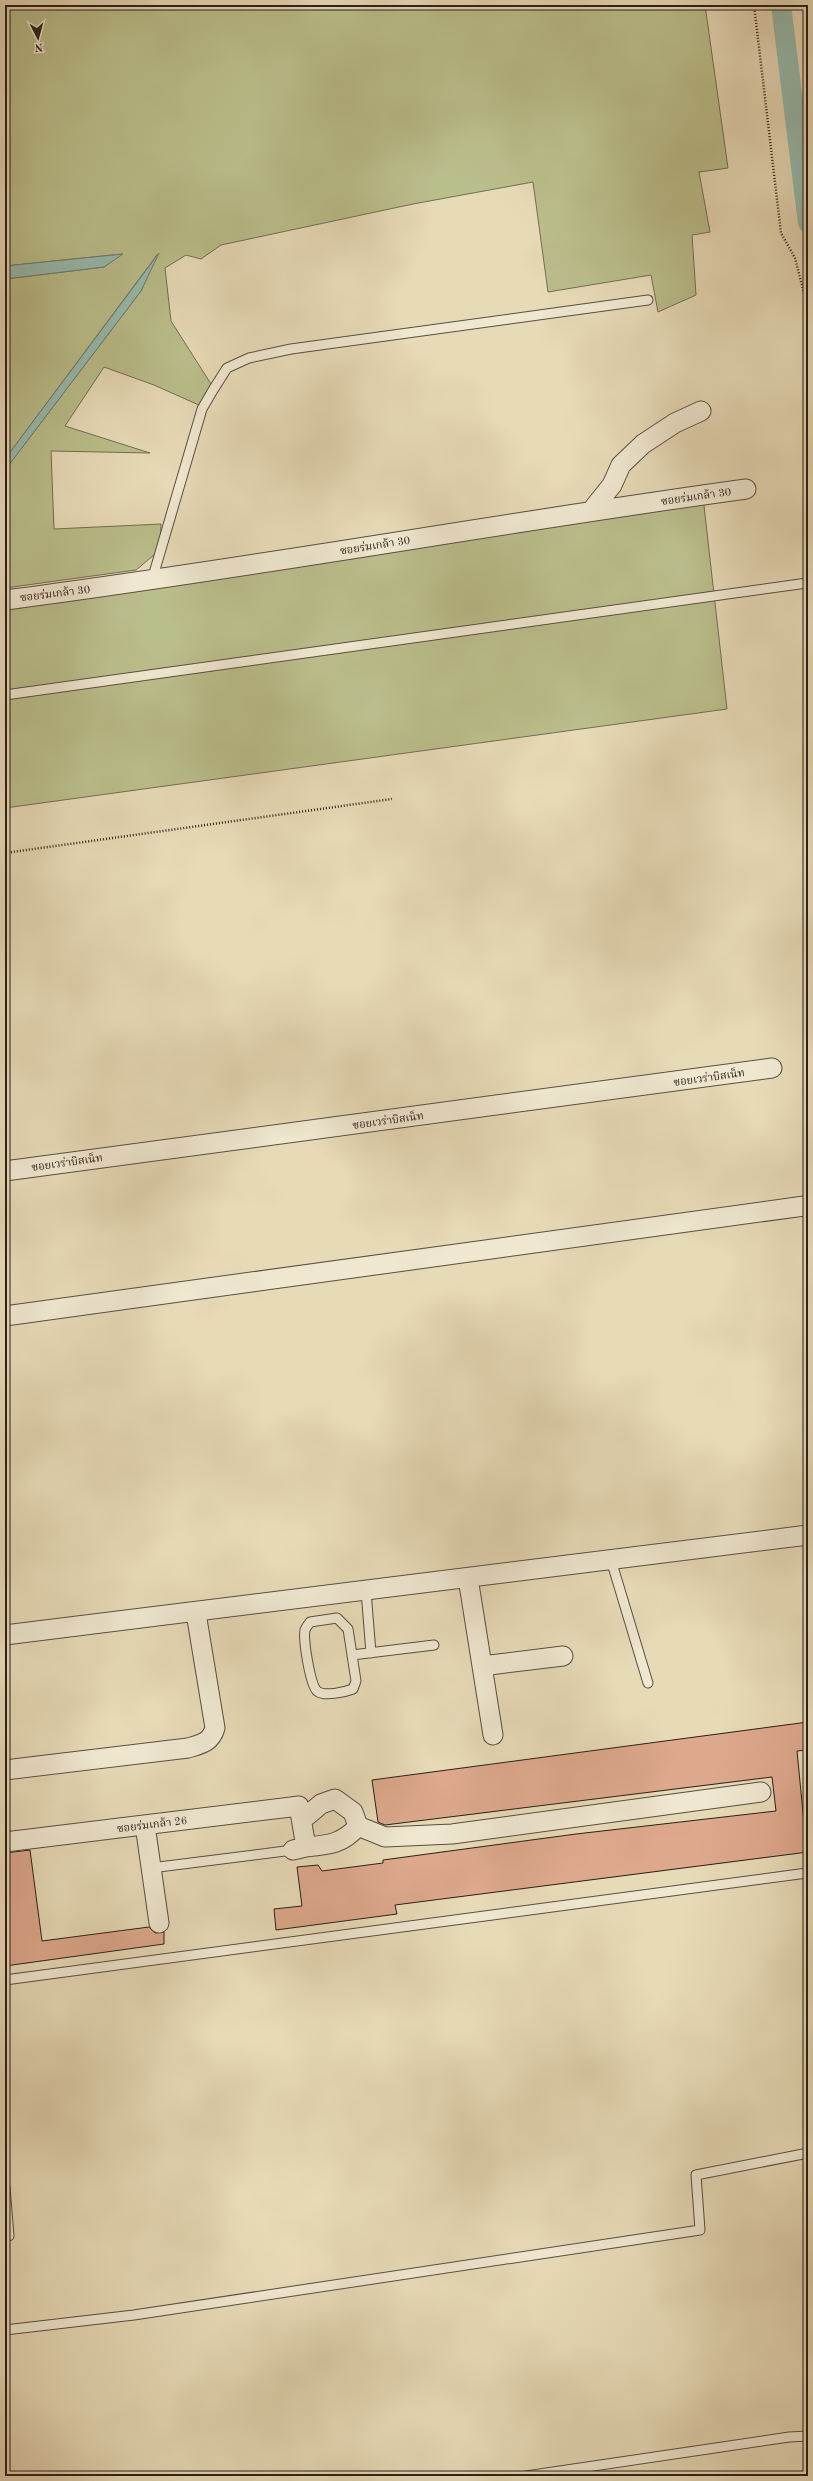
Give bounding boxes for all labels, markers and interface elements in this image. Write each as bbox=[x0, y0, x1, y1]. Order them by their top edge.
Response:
north arrow bbox=[18, 18, 58, 58]
text: N bbox=[34, 41, 44, 52]
street label: ซอยร่มเกล้า 30 bbox=[660, 485, 732, 508]
street label: ซอยร่มเกล้า 30 bbox=[339, 534, 411, 557]
street label: ซอยร่มเกล้า 30 bbox=[19, 583, 91, 604]
street label: ซอยเวร่าบิสเน็ท bbox=[673, 1066, 746, 1089]
street label: ซอยเวร่าบิสเน็ท bbox=[352, 1109, 425, 1132]
street label: ซอยเวร่าบิสเน็ท bbox=[31, 1151, 104, 1174]
street label: ซอยร่มเกล้า 26 bbox=[116, 1814, 188, 1835]

